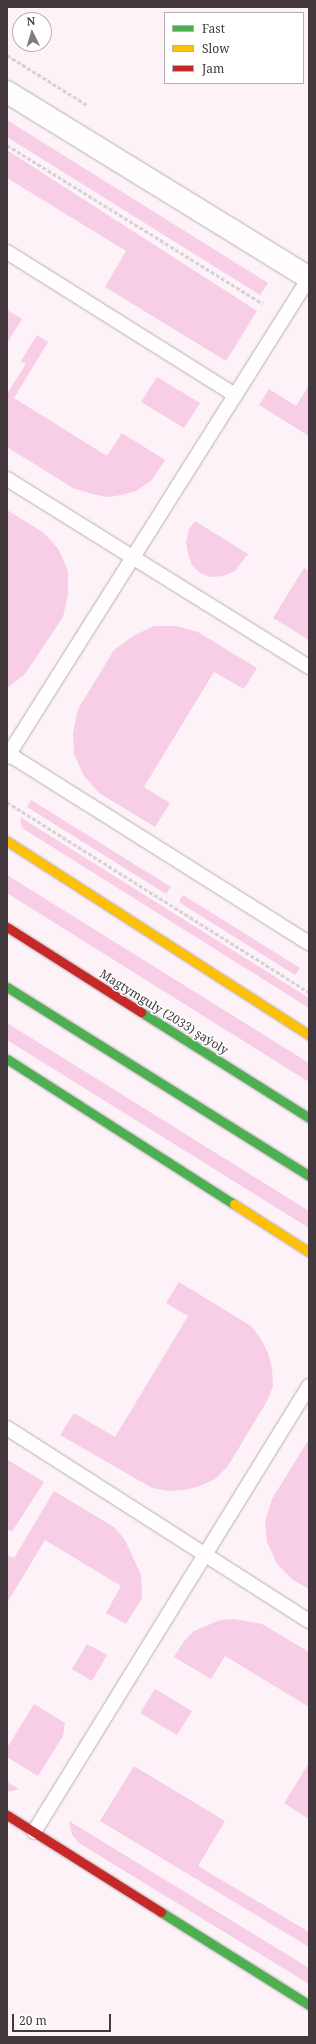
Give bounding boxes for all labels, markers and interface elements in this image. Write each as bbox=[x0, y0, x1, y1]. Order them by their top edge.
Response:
north arrow bbox=[12, 12, 52, 52]
legend bbox=[164, 12, 304, 84]
text: N bbox=[26, 13, 36, 28]
text: Fast bbox=[202, 20, 225, 37]
text: Slow bbox=[202, 40, 230, 57]
text: Jam bbox=[202, 60, 224, 77]
street label: Magtymguly (2033) şaýoly bbox=[97, 966, 231, 1058]
scale bar bbox=[14, 2006, 113, 2032]
text: 20 m bbox=[19, 2012, 47, 2029]

